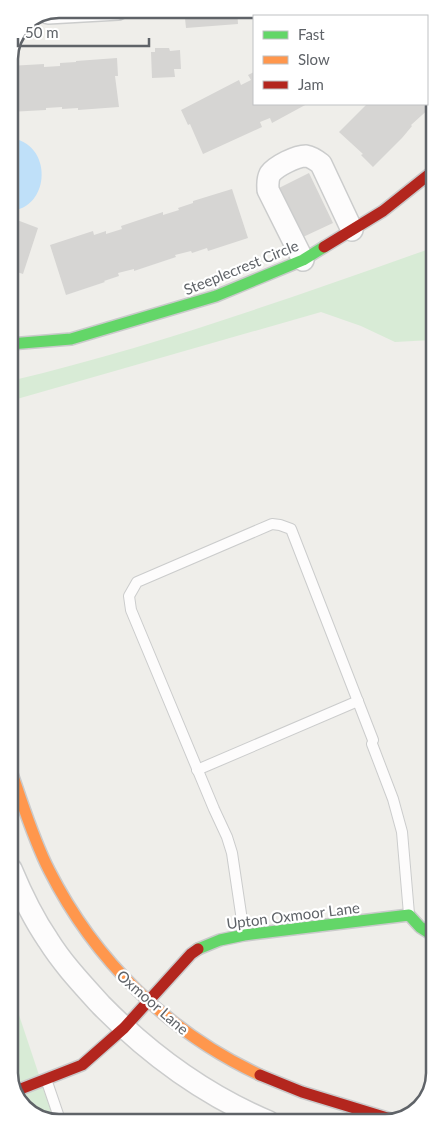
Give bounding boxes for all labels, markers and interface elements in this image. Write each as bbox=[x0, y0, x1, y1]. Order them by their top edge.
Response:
scale bar bbox=[18, 15, 149, 47]
legend bbox=[253, 15, 428, 105]
text: 50 m bbox=[25, 23, 59, 41]
text: Fast bbox=[298, 25, 325, 43]
text: Slow bbox=[298, 50, 330, 68]
text: Jam bbox=[298, 75, 324, 93]
street label: Steeplecrest Circle bbox=[181, 236, 301, 298]
street label: Upton Oxmoor Lane bbox=[225, 898, 361, 932]
street label: Oxmoor Lane bbox=[113, 966, 193, 1038]

